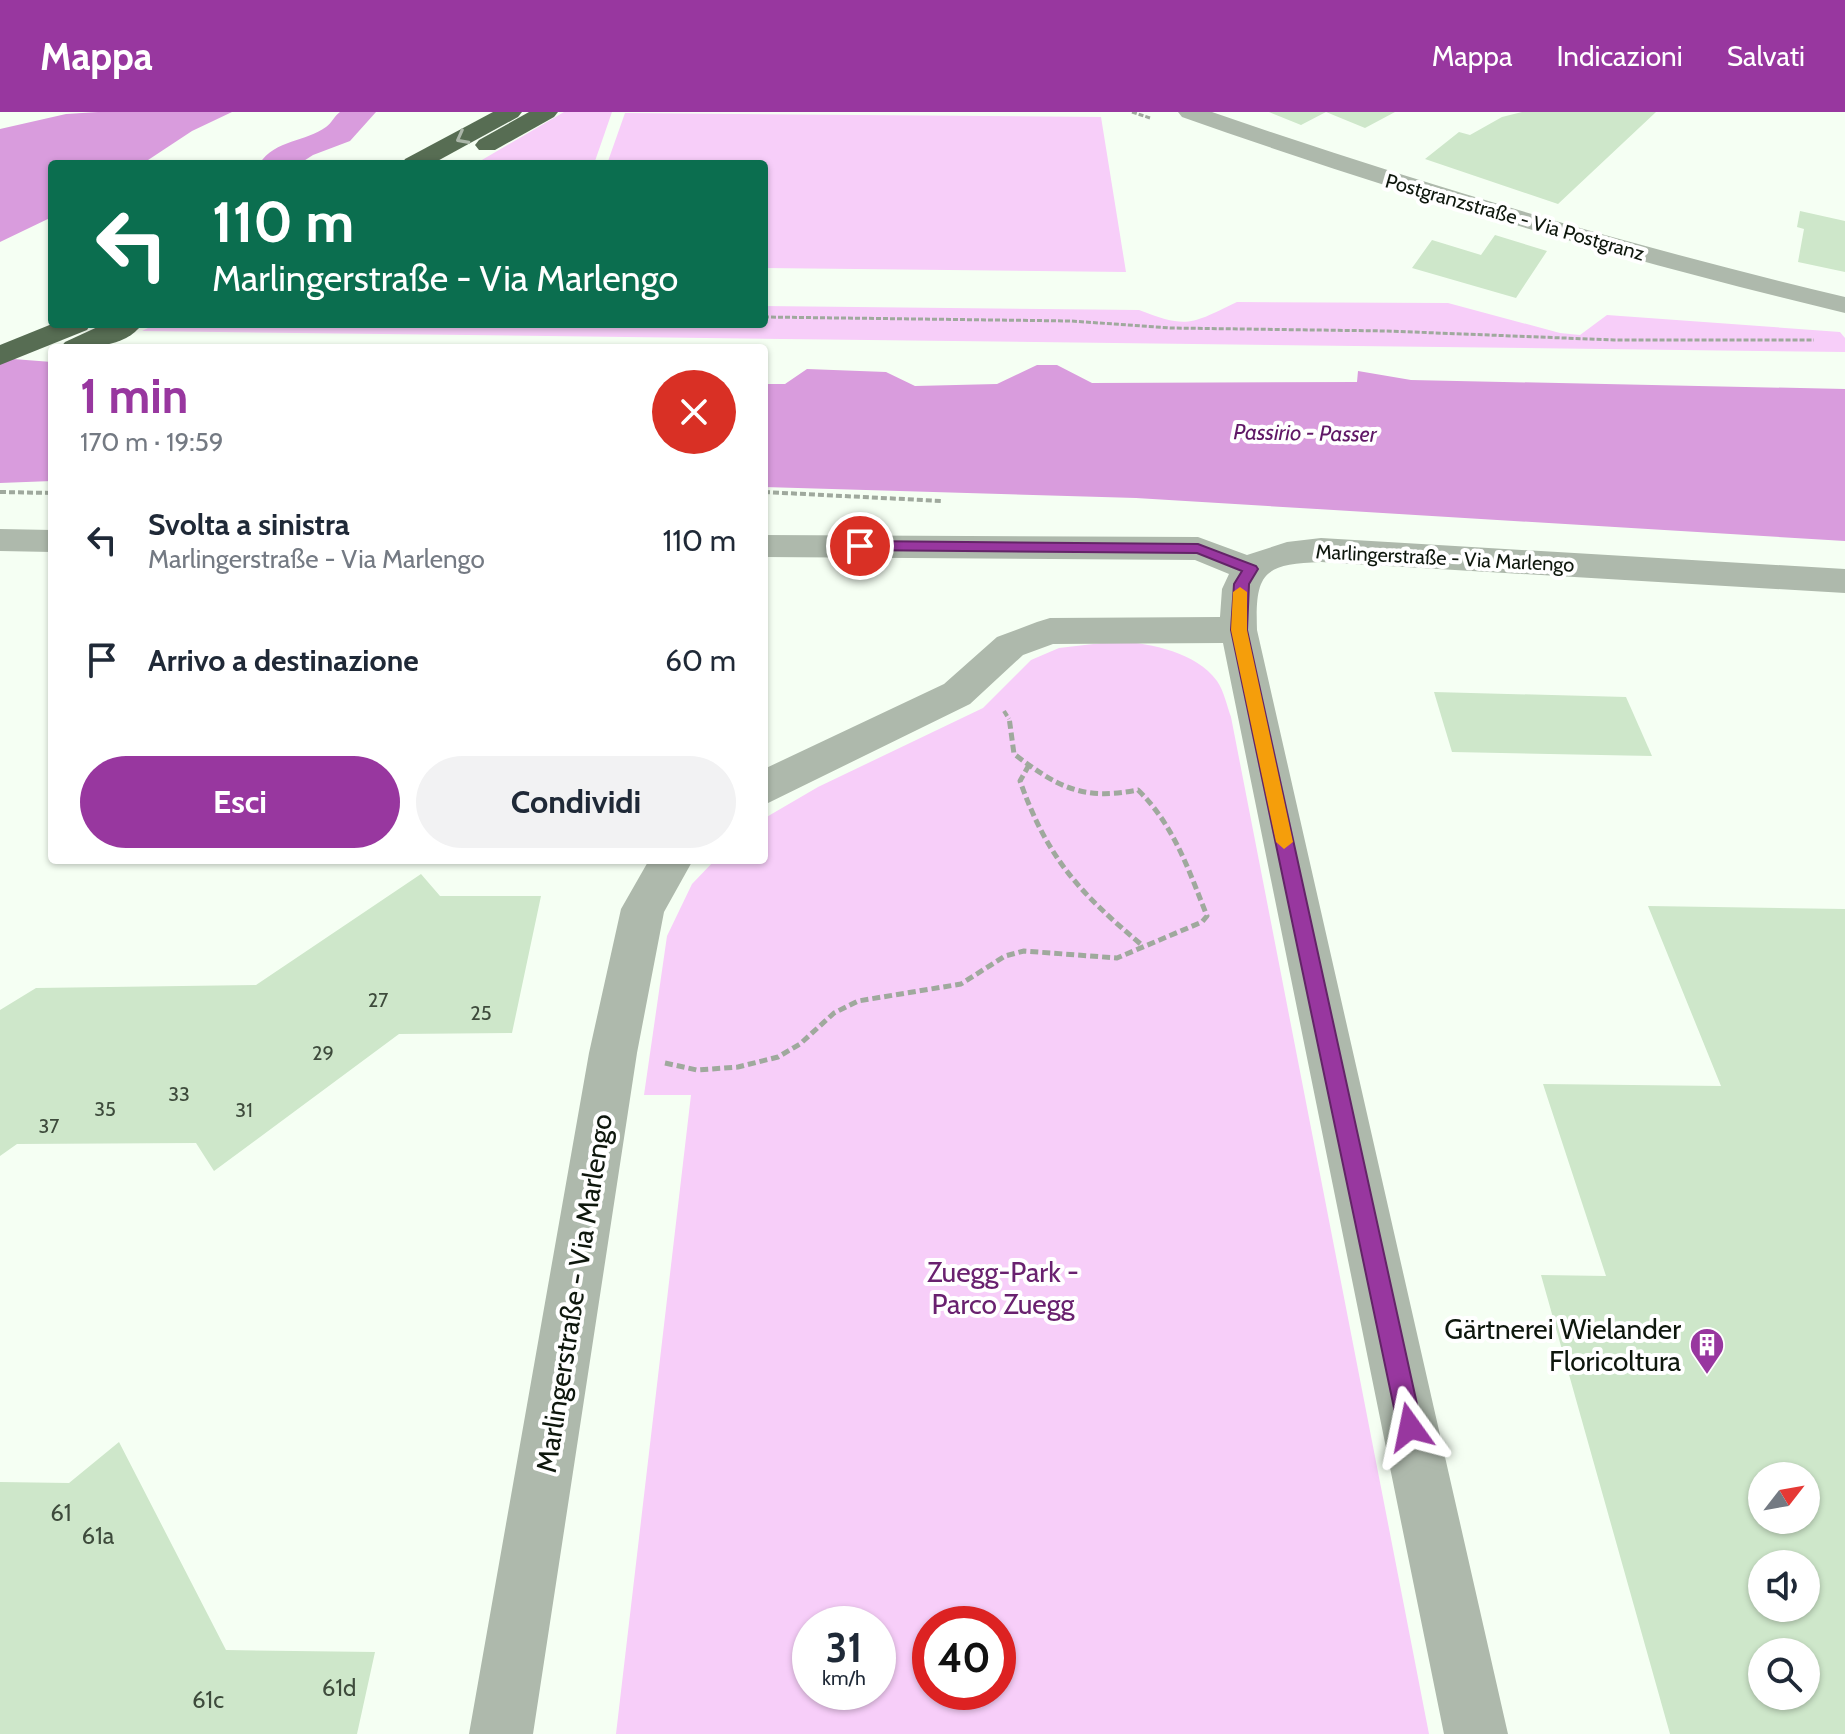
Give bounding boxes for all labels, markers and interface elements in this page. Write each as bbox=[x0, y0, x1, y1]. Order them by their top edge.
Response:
text: Mappa bbox=[40, 33, 153, 80]
text: Mappa bbox=[1432, 39, 1512, 73]
text: Indicazioni bbox=[1556, 39, 1683, 73]
text: Salvati bbox=[1727, 39, 1805, 73]
one-way arrow bbox=[456, 128, 470, 144]
street label: Postgranzstraße - Via Postgranz bbox=[1383, 168, 1647, 266]
text: 110 m bbox=[212, 188, 354, 256]
icon: left bbox=[80, 192, 184, 296]
text: Marlingerstraße - Via Marlengo bbox=[212, 256, 678, 300]
text: 1 min bbox=[80, 367, 188, 425]
button: close bbox=[652, 370, 736, 454]
water label: Passirio - Passer bbox=[1233, 418, 1378, 448]
text: 170 m · 19:59 bbox=[80, 426, 224, 458]
text: Svolta a sinistra bbox=[148, 506, 350, 543]
pin bbox=[826, 512, 894, 580]
icon: left bbox=[80, 518, 124, 562]
text: 110 m bbox=[662, 522, 736, 559]
icon: arrive bbox=[838, 524, 882, 568]
street label: Marlingerstraße - Via Marlengo bbox=[1315, 539, 1575, 577]
text: Marlingerstraße - Via Marlengo bbox=[148, 543, 485, 575]
icon: arrive bbox=[80, 638, 124, 682]
text: Arrivo a destinazione bbox=[148, 642, 419, 679]
text: 60 m bbox=[665, 642, 736, 679]
button: Esci bbox=[80, 756, 400, 848]
button: Condividi bbox=[416, 756, 736, 848]
house number: 27 bbox=[368, 988, 388, 1012]
house number: 25 bbox=[470, 1001, 492, 1025]
house number: 29 bbox=[312, 1041, 334, 1065]
house number: 33 bbox=[168, 1082, 190, 1106]
house number: 35 bbox=[94, 1097, 116, 1121]
house number: 31 bbox=[235, 1098, 253, 1122]
street label: Marlingerstraße - Via Marlengo bbox=[529, 1111, 619, 1475]
house number: 37 bbox=[39, 1114, 59, 1138]
park label: Zuegg-Park - Parco Zuegg bbox=[927, 1255, 1079, 1321]
place label: Gärtnerei Wielander Floricoltura bbox=[1444, 1312, 1682, 1378]
building icon: Gärtnerei Wielander Floricoltura bbox=[1688, 1326, 1726, 1376]
position arrow bbox=[1368, 1385, 1452, 1469]
north arrow bbox=[1748, 1462, 1820, 1534]
map controls bbox=[1748, 1462, 1820, 1710]
house number: 61 bbox=[50, 1498, 72, 1527]
house number: 61a bbox=[82, 1521, 115, 1550]
button: sound bbox=[1748, 1550, 1820, 1622]
speed limit sign: 40 bbox=[912, 1606, 1016, 1710]
text: 31 bbox=[826, 1623, 862, 1672]
button: search bbox=[1748, 1638, 1820, 1710]
text: km/h bbox=[822, 1666, 866, 1690]
house number: 61d bbox=[322, 1673, 356, 1702]
house number: 61c bbox=[192, 1685, 224, 1714]

